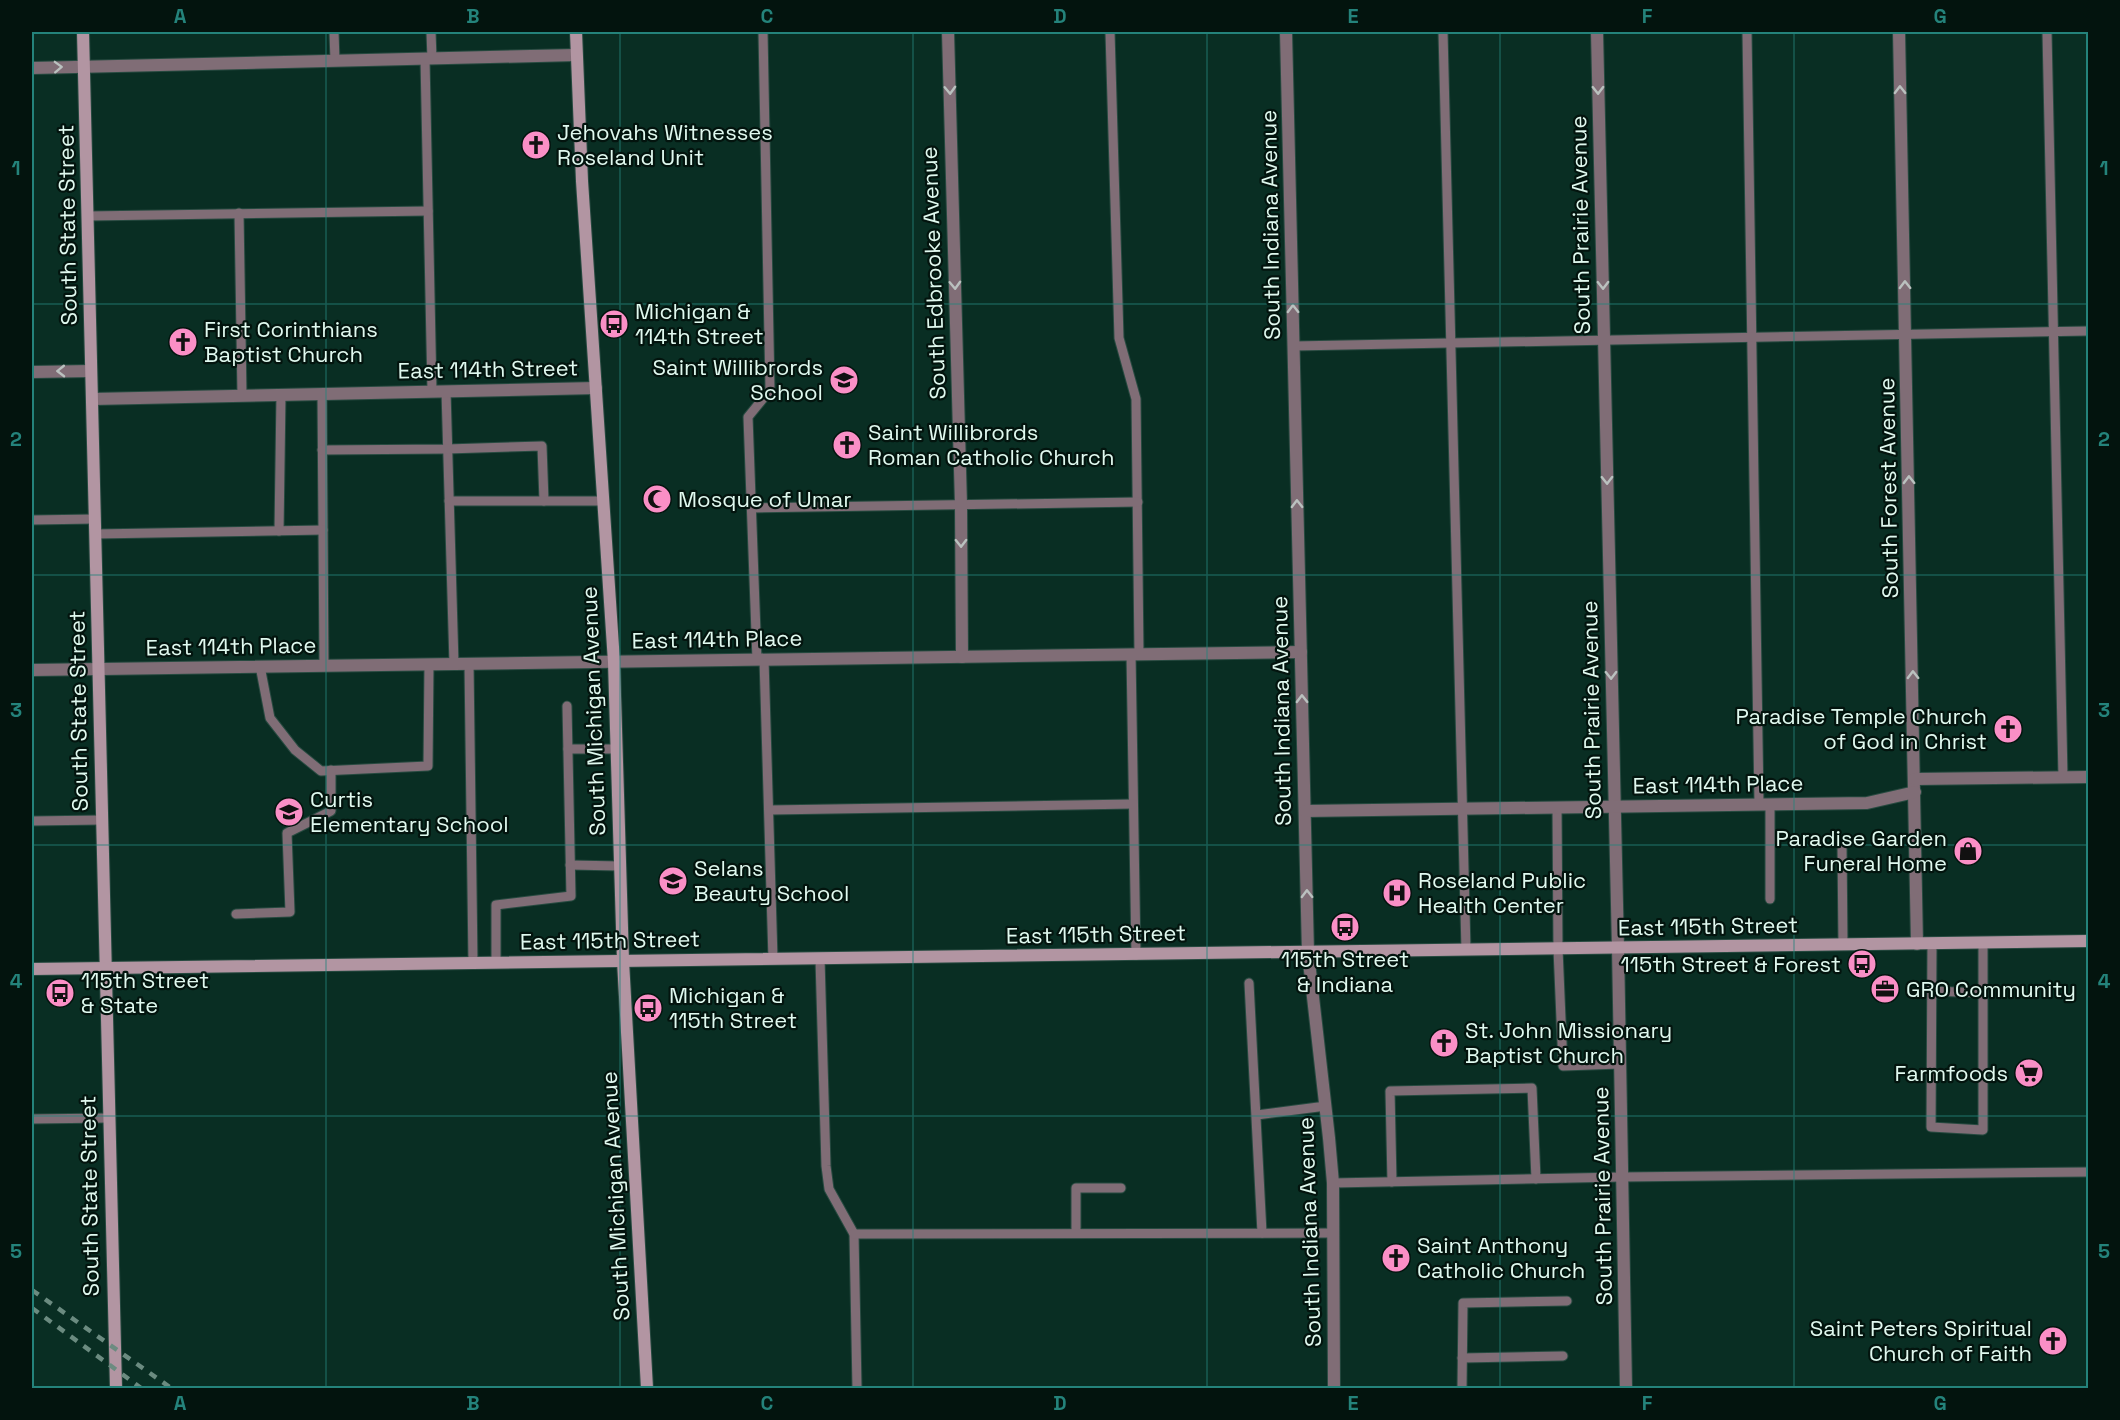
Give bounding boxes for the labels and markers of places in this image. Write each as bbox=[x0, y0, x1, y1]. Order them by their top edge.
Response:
place label: Jehovahs Witnesses Roseland Unit bbox=[557, 118, 773, 171]
church icon: Jehovahs Witnesses Roseland Unit bbox=[520, 129, 552, 161]
place label: Michigan & 114th Street bbox=[635, 297, 764, 350]
bus stop icon: Michigan & 114th Street bbox=[598, 308, 630, 340]
place label: First Corinthians Baptist Church bbox=[204, 315, 378, 368]
church icon: First Corinthians Baptist Church bbox=[167, 326, 199, 358]
place label: Saint Willibrords School bbox=[653, 353, 823, 406]
school or university icon: Saint Willibrords School bbox=[828, 364, 860, 396]
place label: Saint Willibrords Roman Catholic Church bbox=[868, 418, 1115, 471]
church icon: Saint Willibrords Roman Catholic Church bbox=[831, 429, 863, 461]
mosque icon: Mosque of Umar bbox=[641, 483, 673, 515]
place label: Mosque of Umar bbox=[678, 485, 852, 513]
place label: Paradise Temple Church of God in Christ bbox=[1735, 702, 1987, 755]
church icon: Paradise Temple Church of God in Christ bbox=[1992, 713, 2024, 745]
place label: Curtis Elementary School bbox=[310, 785, 509, 838]
school or university icon: Curtis Elementary School bbox=[273, 796, 305, 828]
place label: Paradise Garden Funeral Home bbox=[1776, 824, 1947, 877]
shop icon: Paradise Garden Funeral Home bbox=[1952, 835, 1984, 867]
place label: Selans Beauty School bbox=[694, 854, 849, 907]
school or university icon: Selans Beauty School bbox=[657, 865, 689, 897]
place label: Roseland Public Health Center bbox=[1418, 866, 1586, 919]
hospital icon: Roseland Public Health Center bbox=[1381, 877, 1413, 909]
bus stop icon: 115th Street & Indiana bbox=[1329, 911, 1361, 943]
place label: 115th Street & Indiana bbox=[1281, 945, 1409, 998]
bus stop icon: 115th Street & Forest bbox=[1846, 948, 1878, 980]
place label: 115th Street & Forest bbox=[1621, 950, 1841, 978]
place label: 115th Street & State bbox=[81, 966, 209, 1019]
office icon: GRO Community bbox=[1869, 973, 1901, 1005]
place label: GRO Community bbox=[1906, 975, 2076, 1003]
bus stop icon: 115th Street & State bbox=[44, 977, 76, 1009]
place label: Michigan & 115th Street bbox=[669, 981, 797, 1034]
bus stop icon: Michigan & 115th Street bbox=[632, 992, 664, 1024]
place label: St. John Missionary Baptist Church bbox=[1465, 1016, 1672, 1069]
church icon: St. John Missionary Baptist Church bbox=[1428, 1027, 1460, 1059]
supermarket icon: Farmfoods bbox=[2013, 1057, 2045, 1089]
place label: Farmfoods bbox=[1895, 1059, 2008, 1087]
place label: Saint Anthony Catholic Church bbox=[1417, 1231, 1585, 1284]
church icon: Saint Anthony Catholic Church bbox=[1380, 1242, 1412, 1274]
place label: Saint Peters Spiritual Church of Faith bbox=[1810, 1314, 2032, 1367]
church icon: Saint Peters Spiritual Church of Faith bbox=[2037, 1325, 2069, 1357]

